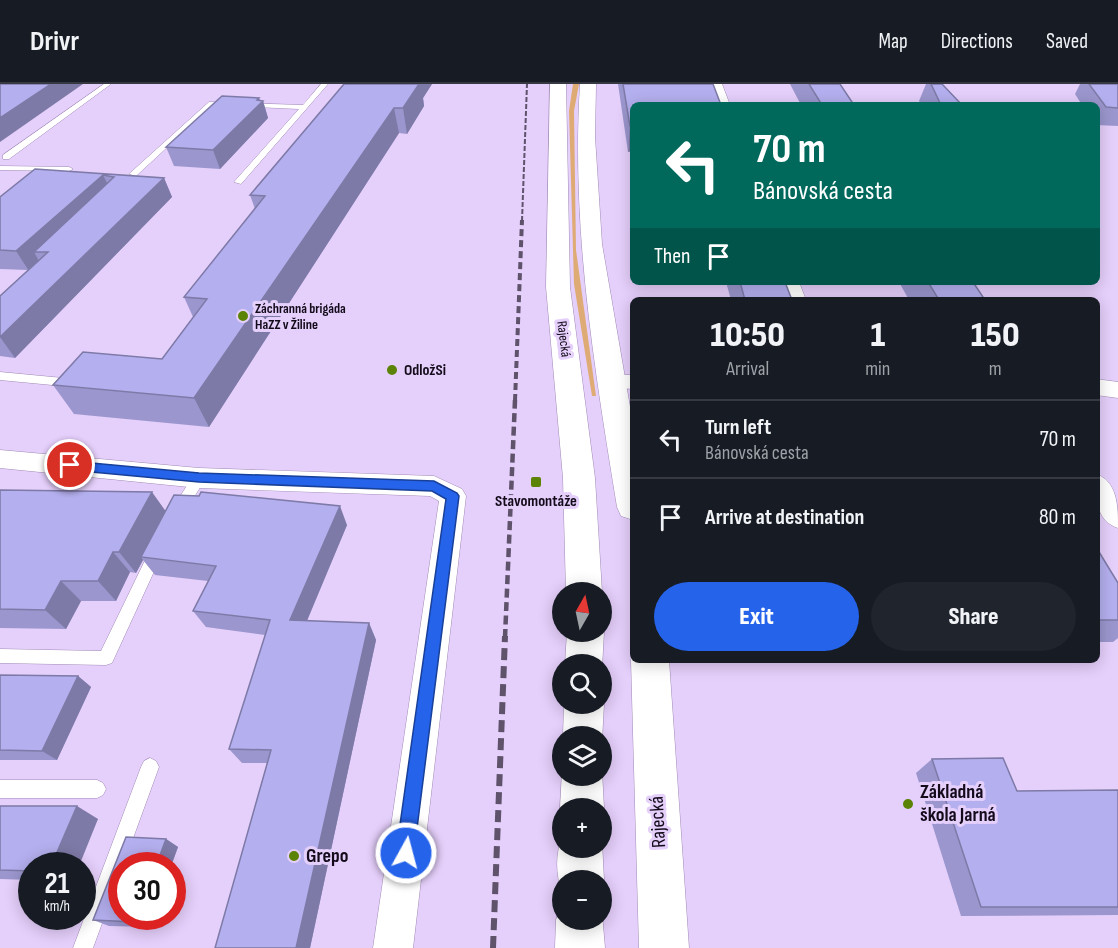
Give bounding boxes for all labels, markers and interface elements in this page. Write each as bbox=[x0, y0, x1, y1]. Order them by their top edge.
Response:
text: Drivr bbox=[30, 25, 79, 58]
text: Map bbox=[878, 29, 908, 54]
text: Directions bbox=[941, 29, 1013, 54]
text: Saved bbox=[1046, 29, 1088, 54]
text: 70 m bbox=[753, 124, 826, 175]
icon: left bbox=[654, 126, 732, 204]
text: Bánovská cesta bbox=[753, 175, 893, 207]
icon: arrive bbox=[702, 240, 735, 273]
text: Then bbox=[654, 243, 690, 270]
place label: Záchranná brigáda HaZZ v Žiline bbox=[255, 300, 346, 333]
marker: Záchranná brigáda HaZZ v Žiline bbox=[236, 309, 250, 323]
text: 10:50 bbox=[710, 314, 785, 357]
text: 1 bbox=[870, 314, 885, 357]
text: 150 bbox=[971, 314, 1020, 357]
street label: Rajecká bbox=[553, 320, 575, 358]
text: Arrival bbox=[726, 357, 769, 381]
text: min bbox=[865, 357, 890, 381]
text: m bbox=[989, 357, 1002, 381]
place label: OdložSi bbox=[404, 361, 446, 380]
marker: OdložSi bbox=[385, 363, 399, 377]
text: Turn left bbox=[705, 414, 771, 441]
icon: left bbox=[654, 423, 687, 456]
text: 70 m bbox=[1040, 426, 1076, 453]
pin bbox=[44, 439, 95, 490]
text: Bánovská cesta bbox=[705, 441, 809, 465]
icon: arrive bbox=[53, 448, 86, 481]
marker: Stavomontáže bbox=[529, 475, 543, 489]
place label: Stavomontáže bbox=[495, 492, 577, 511]
icon: arrive bbox=[654, 501, 687, 534]
text: Arrive at destination bbox=[705, 504, 864, 531]
text: 80 m bbox=[1039, 504, 1076, 531]
north arrow bbox=[552, 582, 612, 642]
map controls bbox=[552, 582, 612, 930]
button: Exit bbox=[654, 582, 859, 651]
button: Share bbox=[871, 582, 1076, 651]
button: search bbox=[552, 654, 612, 714]
button: layers bbox=[552, 726, 612, 786]
place label: Základná škola Jarná bbox=[920, 780, 996, 827]
street label: Rajecká bbox=[645, 796, 671, 848]
marker: Základná škola Jarná bbox=[901, 797, 915, 811]
button: + bbox=[552, 798, 612, 858]
position arrow bbox=[374, 821, 438, 885]
place label: Grepo bbox=[306, 844, 348, 868]
marker: Grepo bbox=[287, 849, 301, 863]
speed limit sign: 30 bbox=[108, 852, 186, 930]
text: 21 bbox=[45, 866, 69, 902]
button: − bbox=[552, 870, 612, 930]
text: km/h bbox=[44, 897, 70, 916]

